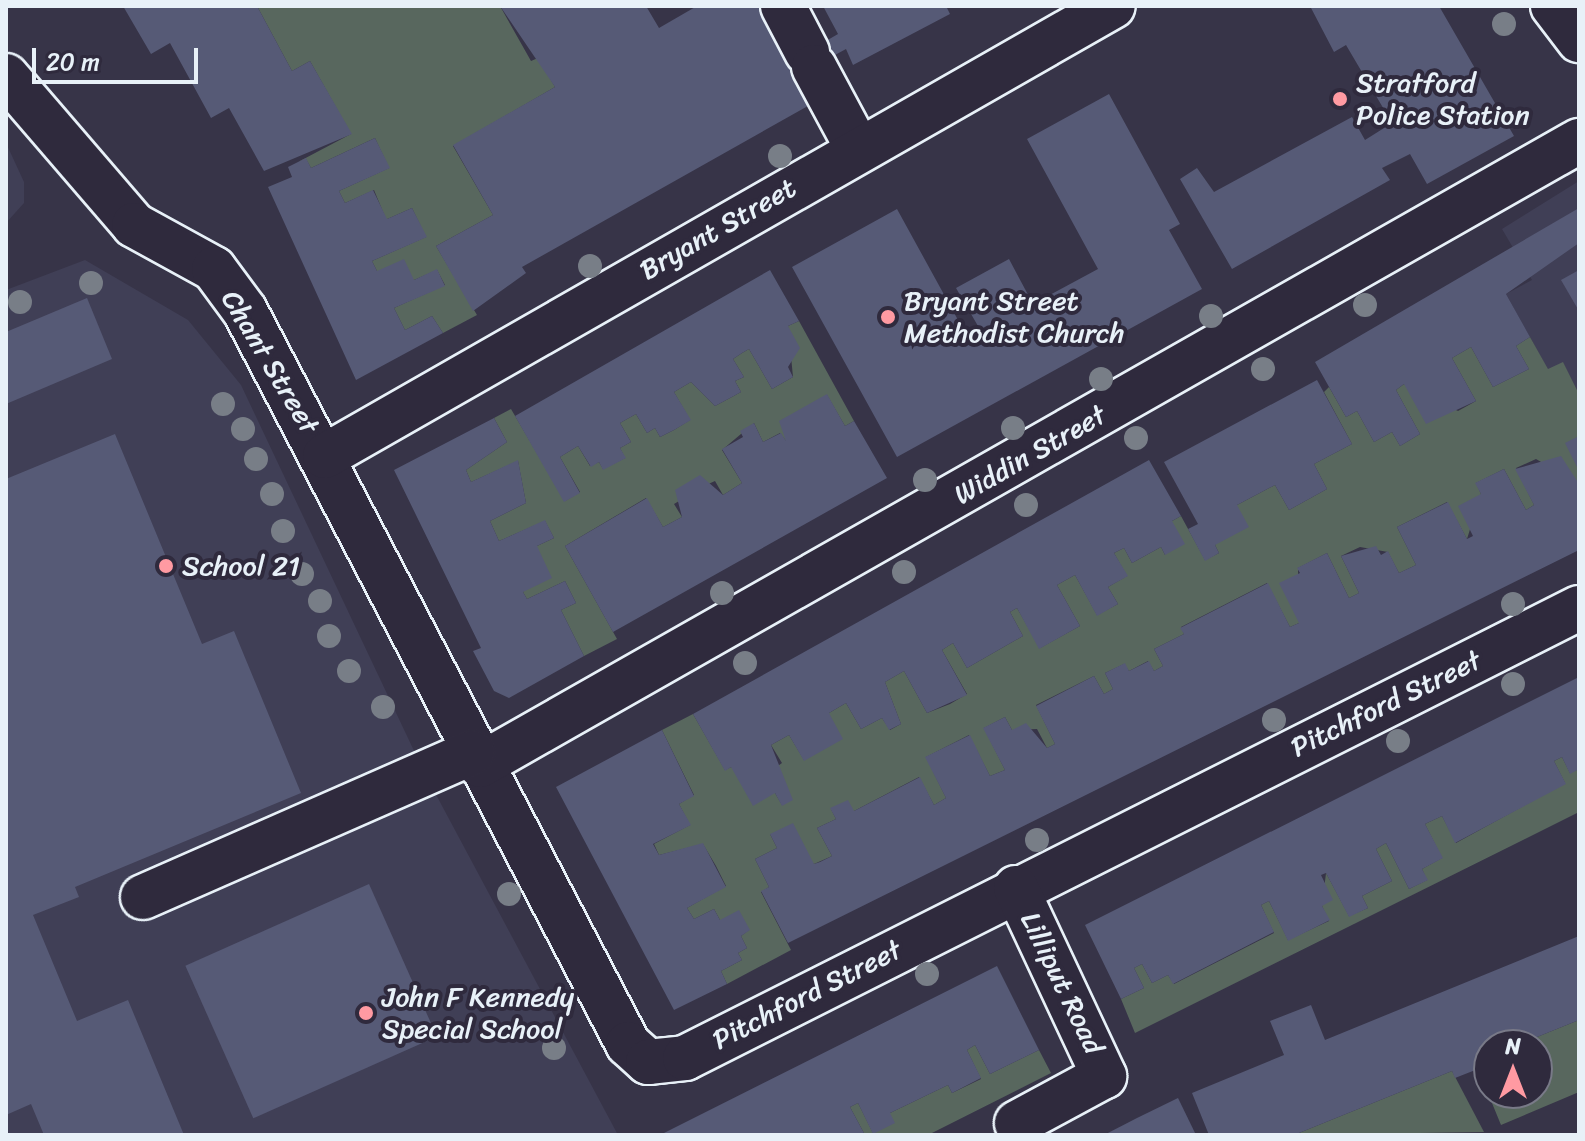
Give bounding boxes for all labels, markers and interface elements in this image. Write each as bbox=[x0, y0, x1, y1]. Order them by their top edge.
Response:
scale bar bbox=[36, 32, 202, 82]
text: 20 m bbox=[46, 41, 100, 83]
place label: Stratford Police Station bbox=[1356, 66, 1531, 132]
marker: Stratford Police Station bbox=[1331, 90, 1349, 108]
street label: Bryant Street bbox=[634, 171, 802, 287]
street label: Chant Street bbox=[214, 284, 326, 440]
place label: Bryant Street Methodist Church bbox=[904, 284, 1125, 350]
marker: Bryant Street Methodist Church bbox=[879, 308, 897, 326]
street label: Widdin Street bbox=[948, 398, 1112, 512]
place label: School 21 bbox=[182, 549, 300, 583]
marker: School 21 bbox=[157, 557, 175, 575]
street label: Pitchford Street bbox=[1286, 644, 1486, 764]
street label: Lilliput Road bbox=[1013, 907, 1111, 1059]
street label: Pitchford Street bbox=[707, 933, 907, 1057]
place label: John F Kennedy Special School bbox=[382, 980, 574, 1046]
marker: John F Kennedy Special School bbox=[357, 1004, 375, 1022]
text: N bbox=[1505, 1027, 1521, 1066]
north arrow bbox=[1473, 1029, 1553, 1109]

